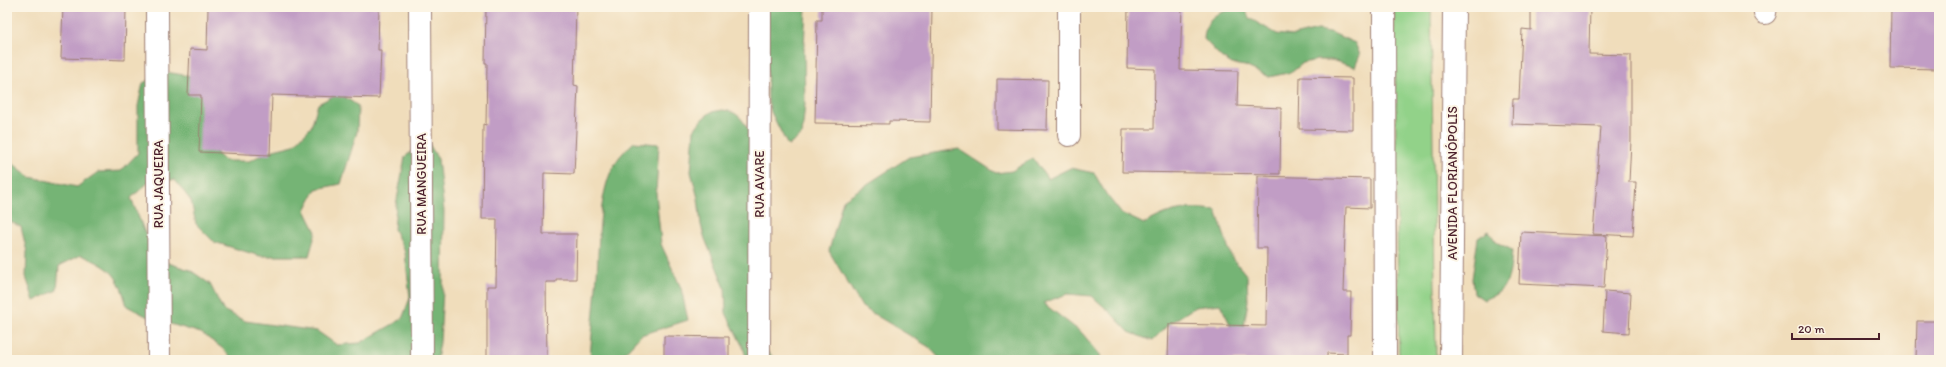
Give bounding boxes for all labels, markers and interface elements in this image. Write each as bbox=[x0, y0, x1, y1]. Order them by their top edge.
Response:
street label: AVENIDA FLORIANÓPOLIS bbox=[1445, 106, 1460, 260]
street label: RUA MANGUEIRA bbox=[414, 133, 429, 235]
street label: RUA JAQUEIRA bbox=[151, 139, 166, 228]
street label: RUA AVARE bbox=[752, 150, 767, 218]
scale bar bbox=[1792, 315, 1879, 341]
text: 20 m bbox=[1798, 322, 1825, 336]

